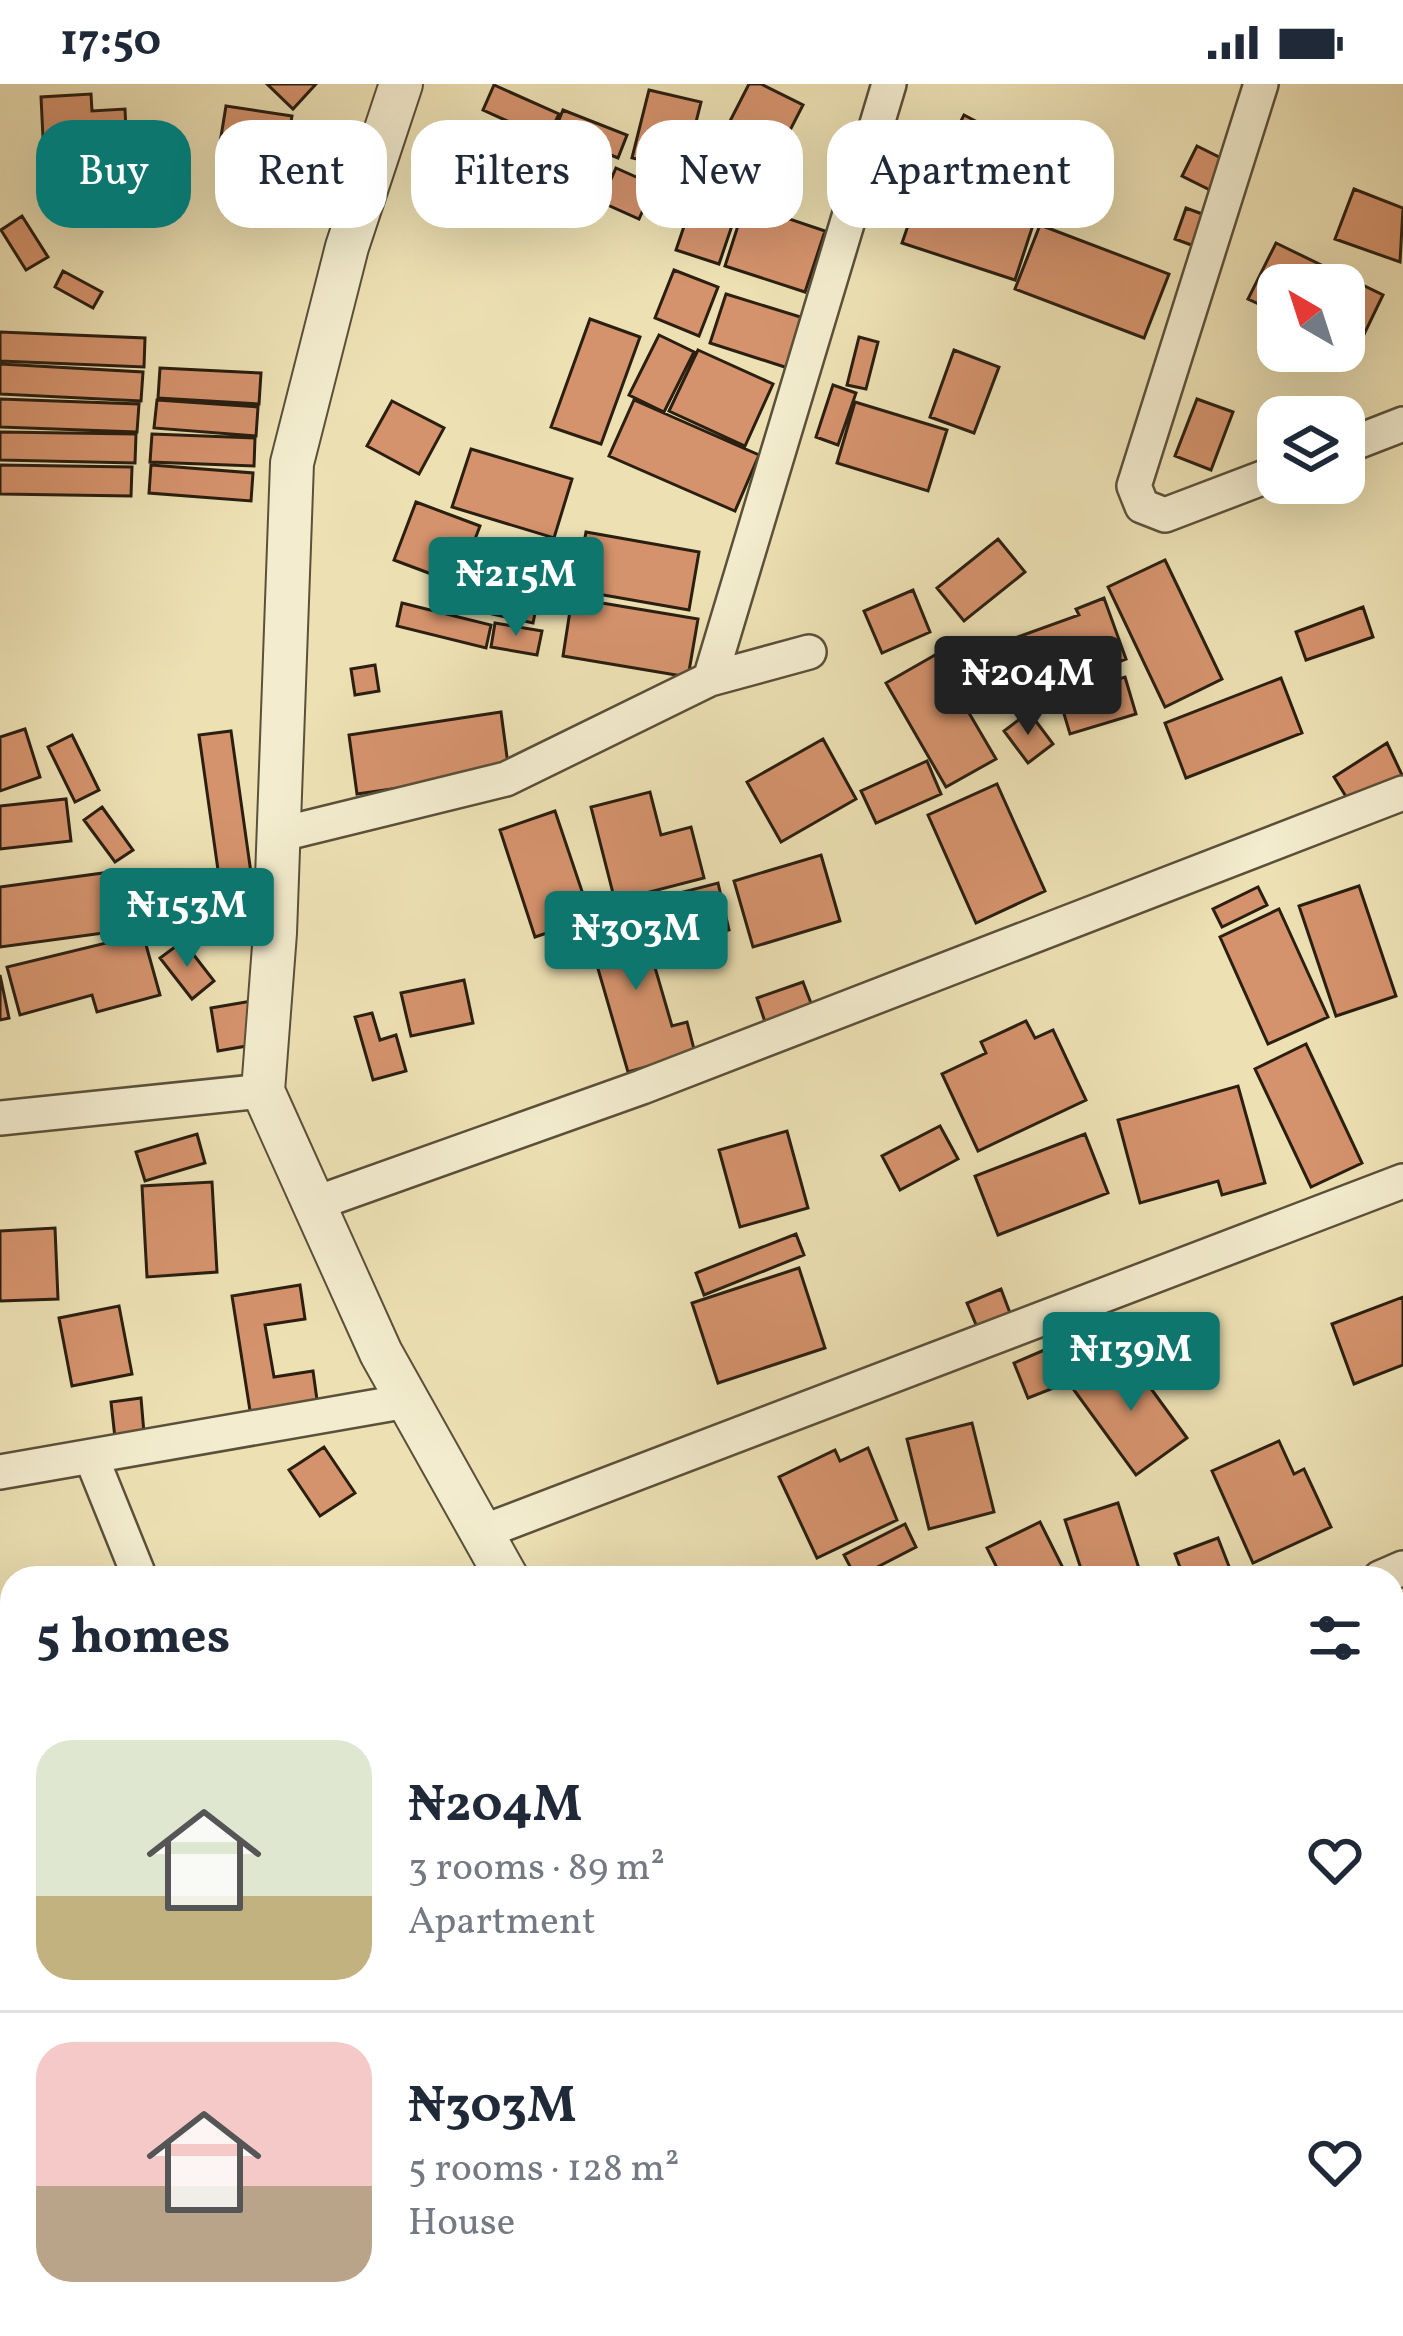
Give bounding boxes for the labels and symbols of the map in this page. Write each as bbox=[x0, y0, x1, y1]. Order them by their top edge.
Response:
north arrow bbox=[1257, 264, 1365, 372]
pin: ₦215M bbox=[432, 537, 600, 639]
pin: ₦204M bbox=[944, 636, 1112, 738]
pin: ₦153M bbox=[103, 868, 271, 970]
pin: ₦303M bbox=[552, 891, 720, 993]
pin: ₦139M bbox=[1047, 1312, 1215, 1414]

